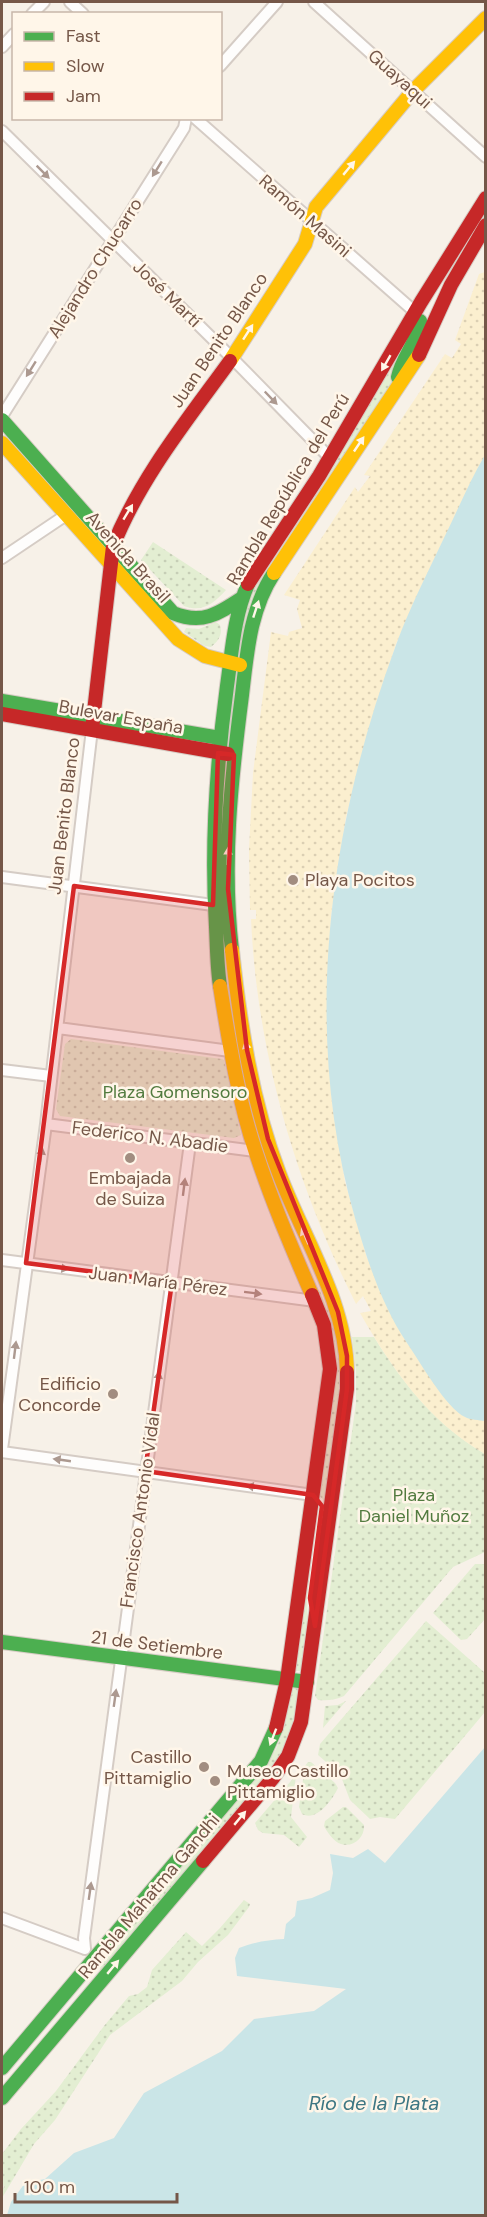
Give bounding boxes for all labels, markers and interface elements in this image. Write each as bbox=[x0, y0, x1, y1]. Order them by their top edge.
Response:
legend bbox=[12, 12, 222, 120]
text: Fast bbox=[66, 24, 101, 48]
street label: Guayaqui bbox=[363, 44, 437, 114]
text: Slow bbox=[66, 54, 105, 78]
text: Jam bbox=[66, 84, 101, 108]
one-way arrow bbox=[152, 161, 163, 177]
one-way arrow bbox=[342, 161, 355, 176]
one-way arrow bbox=[36, 165, 50, 179]
street label: Ramón Masini bbox=[254, 169, 356, 263]
street label: Alejandro Chucarro bbox=[42, 193, 148, 343]
street label: José Martí bbox=[128, 255, 206, 333]
street label: Juan Benito Blanco bbox=[165, 268, 273, 412]
one-way arrow bbox=[243, 324, 254, 341]
one-way arrow bbox=[380, 355, 391, 371]
one-way arrow bbox=[25, 361, 36, 377]
street label: Rambla República del Perú bbox=[221, 389, 355, 589]
one-way arrow bbox=[264, 391, 278, 405]
one-way arrow bbox=[354, 436, 365, 453]
one-way arrow bbox=[123, 503, 133, 520]
street label: Avenida Brasil bbox=[80, 506, 176, 608]
one-way arrow bbox=[252, 600, 261, 618]
street label: Bulevar España bbox=[57, 694, 185, 740]
street label: Juan Benito Blanco bbox=[42, 736, 86, 896]
one-way arrow bbox=[223, 847, 233, 866]
place label: Playa Pocitos bbox=[305, 868, 415, 892]
marker: Playa Pocitos bbox=[286, 873, 300, 887]
one-way arrow bbox=[242, 1040, 251, 1059]
park label: Plaza Gomensoro bbox=[103, 1080, 247, 1104]
street label: Federico N. Abadie bbox=[70, 1116, 230, 1158]
one-way arrow bbox=[37, 1147, 46, 1166]
marker: Embajada de Suiza bbox=[123, 1151, 137, 1165]
place label: Embajada de Suiza bbox=[89, 1166, 171, 1211]
one-way arrow bbox=[180, 1177, 189, 1196]
one-way arrow bbox=[300, 1226, 310, 1244]
street label: Juan María Pérez bbox=[87, 1261, 229, 1301]
one-way arrow bbox=[50, 1263, 69, 1272]
one-way arrow bbox=[244, 1288, 263, 1297]
one-way arrow bbox=[10, 1340, 19, 1359]
one-way arrow bbox=[154, 1370, 163, 1389]
place label: Edificio Concorde bbox=[18, 1372, 101, 1417]
marker: Edificio Concorde bbox=[106, 1387, 120, 1401]
street label: Francisco Antonio Vidal bbox=[114, 1411, 166, 1609]
one-way arrow bbox=[53, 1455, 72, 1465]
one-way arrow bbox=[246, 1482, 265, 1491]
park label: Plaza Daniel Muñoz bbox=[359, 1483, 469, 1528]
street label: 21 de Setiembre bbox=[90, 1625, 224, 1665]
one-way arrow bbox=[111, 1688, 120, 1707]
one-way arrow bbox=[268, 1728, 278, 1746]
place label: Castillo Pittamiglio bbox=[104, 1745, 192, 1790]
place label: Museo Castillo Pittamiglio bbox=[227, 1759, 349, 1804]
marker: Castillo Pittamiglio bbox=[197, 1760, 211, 1774]
marker: Museo Castillo Pittamiglio bbox=[208, 1774, 222, 1788]
street label: Rambla Mahatma Gandhi bbox=[73, 1808, 225, 1984]
one-way arrow bbox=[233, 1810, 246, 1826]
one-way arrow bbox=[85, 1882, 94, 1901]
one-way arrow bbox=[106, 1960, 119, 1975]
water label: Río de la Plata bbox=[309, 2090, 439, 2116]
scale bar bbox=[15, 2166, 177, 2204]
text: 100 m bbox=[24, 2175, 75, 2199]

